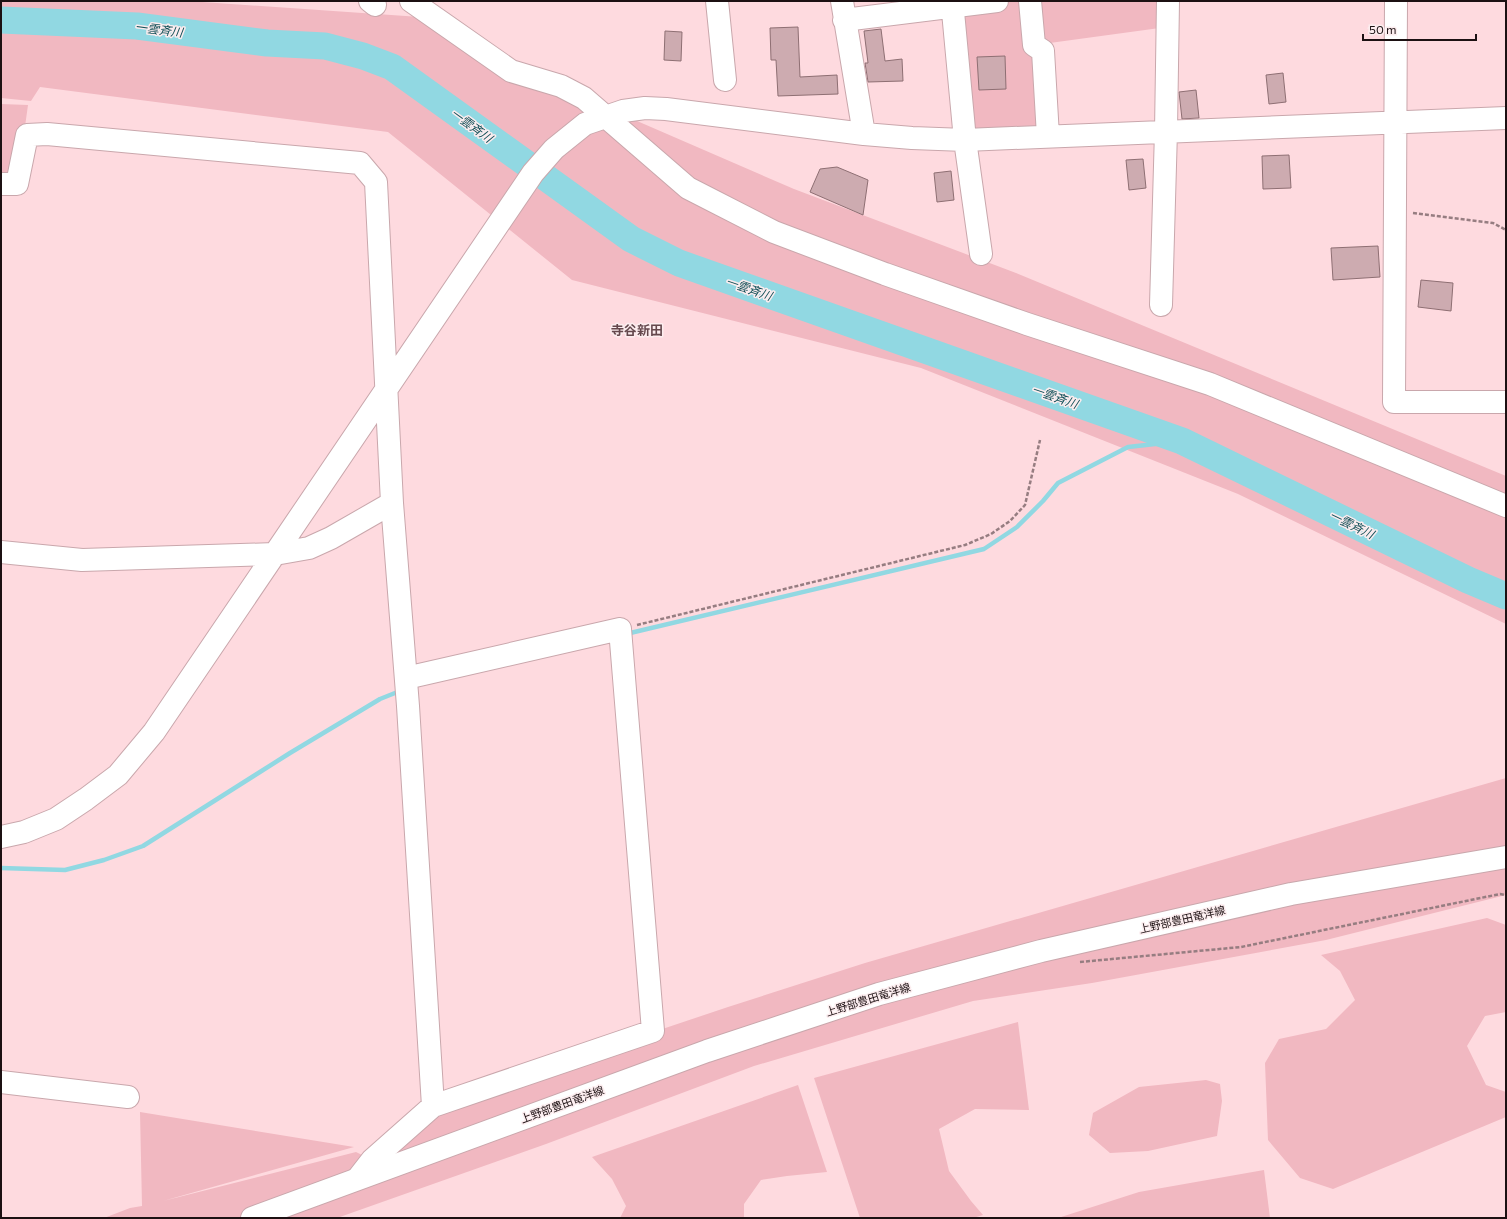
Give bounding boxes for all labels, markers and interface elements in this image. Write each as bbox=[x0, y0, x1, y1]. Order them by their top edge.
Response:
scale bar bbox=[1363, 16, 1476, 42]
water label: 一雲斉川 bbox=[134, 19, 186, 39]
text: 50 m bbox=[1369, 22, 1397, 36]
water label: 一雲斉川 bbox=[448, 105, 497, 146]
water label: 一雲斉川 bbox=[724, 274, 776, 303]
district label: 寺谷新田 bbox=[611, 322, 663, 338]
water label: 一雲斉川 bbox=[1030, 382, 1082, 411]
water label: 一雲斉川 bbox=[1327, 507, 1378, 542]
street label: 上野部豊田竜洋線 bbox=[1138, 903, 1226, 935]
street label: 上野部豊田竜洋線 bbox=[824, 980, 912, 1018]
street label: 上野部豊田竜洋線 bbox=[518, 1083, 606, 1125]

